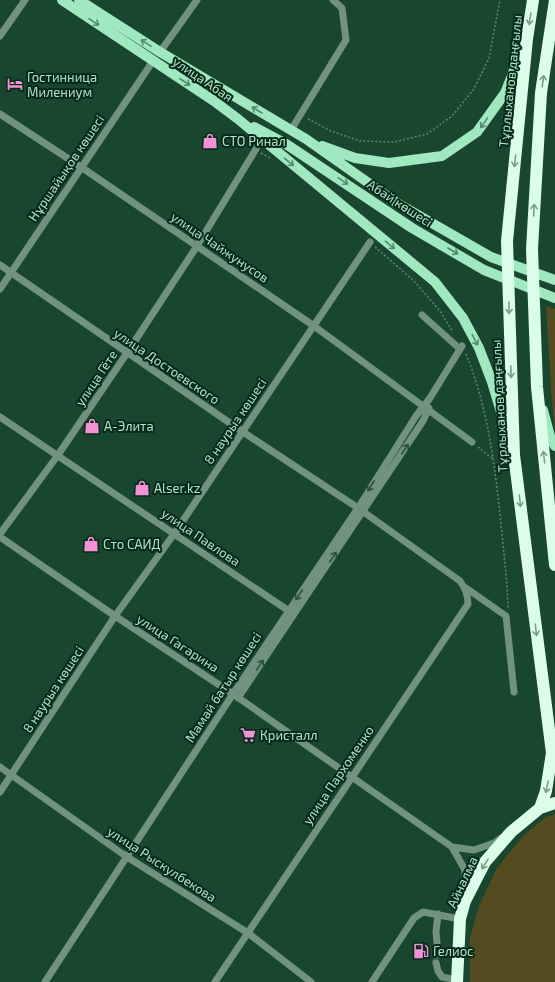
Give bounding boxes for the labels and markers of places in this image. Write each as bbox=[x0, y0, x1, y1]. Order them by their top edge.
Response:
place label: Гостинница Милениум bbox=[27, 69, 97, 100]
hotel icon: Гостинница Милениум bbox=[6, 75, 24, 93]
shop icon: СТО Ринал bbox=[201, 132, 219, 150]
place label: СТО Ринал bbox=[222, 133, 286, 149]
shop icon: А-Элита bbox=[83, 417, 101, 435]
place label: А-Элита bbox=[104, 418, 154, 434]
shop icon: Alser.kz bbox=[133, 479, 151, 497]
place label: Alser.kz bbox=[154, 480, 200, 496]
shop icon: Сто САИД bbox=[82, 535, 100, 553]
place label: Сто САИД bbox=[103, 536, 161, 552]
supermarket icon: Кристалл bbox=[239, 726, 257, 744]
place label: Кристалл bbox=[260, 727, 318, 743]
fuel station icon: Гелиос bbox=[412, 942, 430, 960]
place label: Гелиос bbox=[433, 943, 473, 959]

